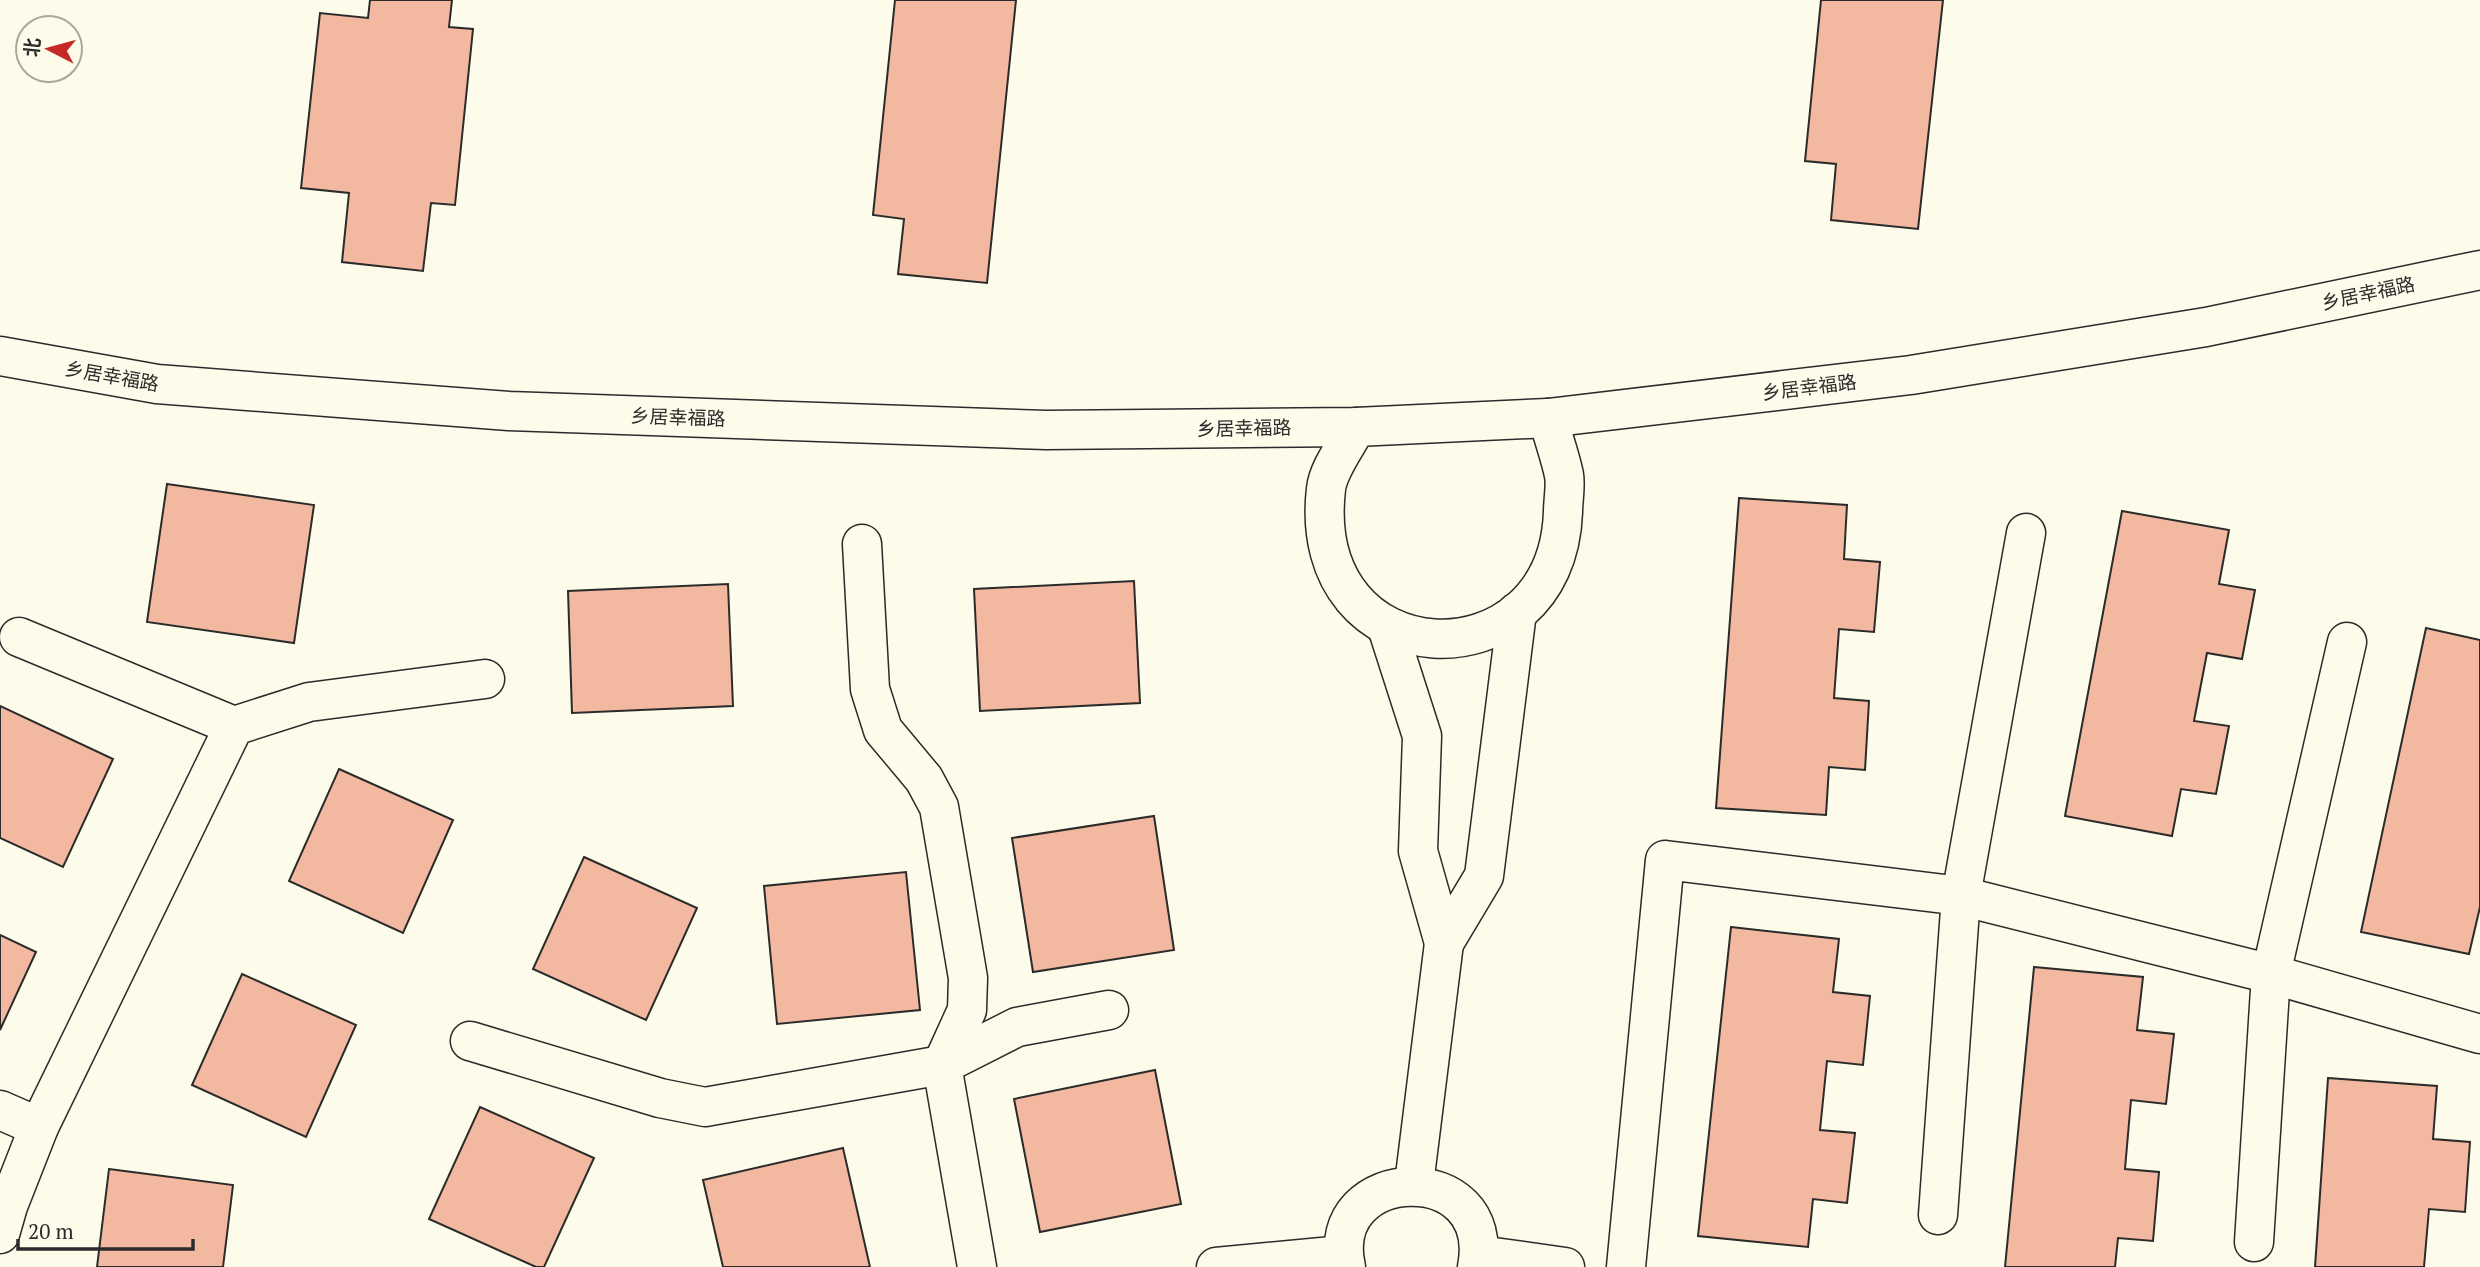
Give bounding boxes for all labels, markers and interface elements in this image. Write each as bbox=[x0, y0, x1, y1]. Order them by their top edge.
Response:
north arrow bbox=[14, 14, 84, 84]
text: 北 bbox=[18, 36, 45, 58]
street label: 乡居幸福路 bbox=[2319, 270, 2417, 315]
street label: 乡居幸福路 bbox=[63, 355, 161, 396]
street label: 乡居幸福路 bbox=[1760, 368, 1858, 405]
street label: 乡居幸福路 bbox=[630, 402, 726, 431]
street label: 乡居幸福路 bbox=[1196, 414, 1292, 441]
scale bar bbox=[18, 1208, 192, 1252]
text: 20 m bbox=[28, 1217, 74, 1245]

